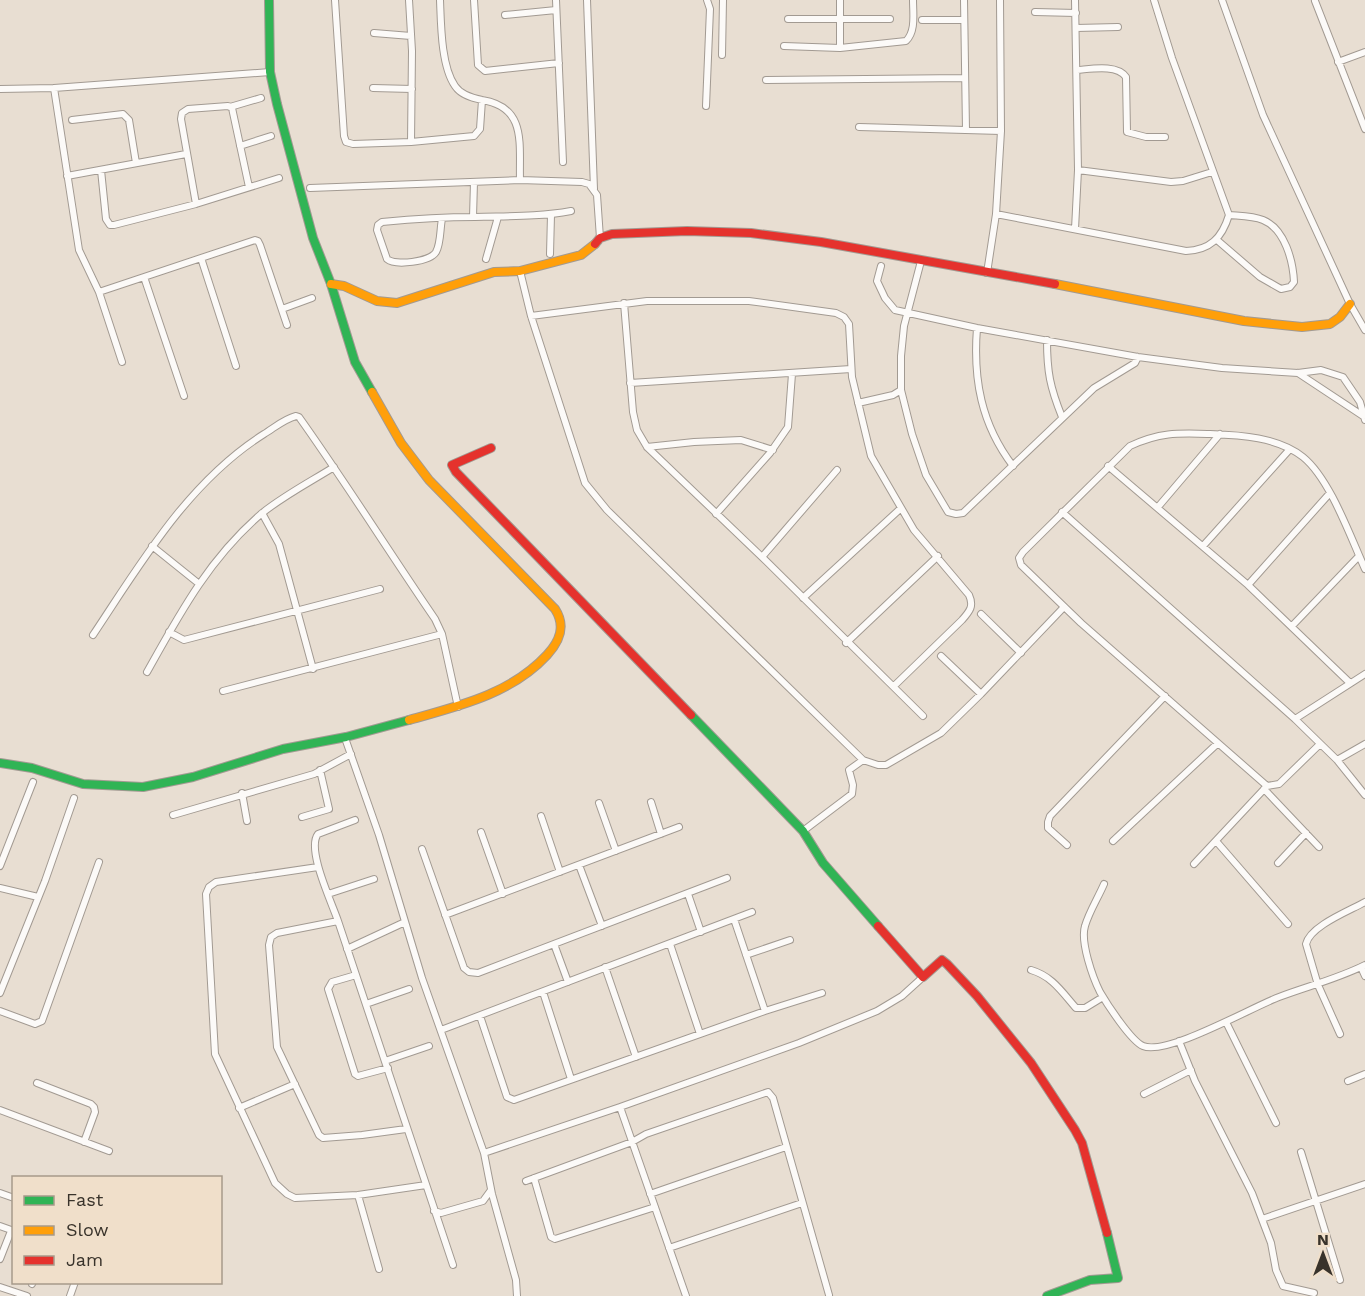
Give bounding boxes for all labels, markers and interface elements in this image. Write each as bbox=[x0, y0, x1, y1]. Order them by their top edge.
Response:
legend bbox=[12, 1176, 222, 1284]
text: Fast bbox=[66, 1189, 104, 1210]
text: Slow bbox=[66, 1219, 109, 1240]
north arrow bbox=[1293, 1224, 1353, 1284]
text: N bbox=[1317, 1230, 1329, 1249]
text: Jam bbox=[66, 1249, 103, 1270]

